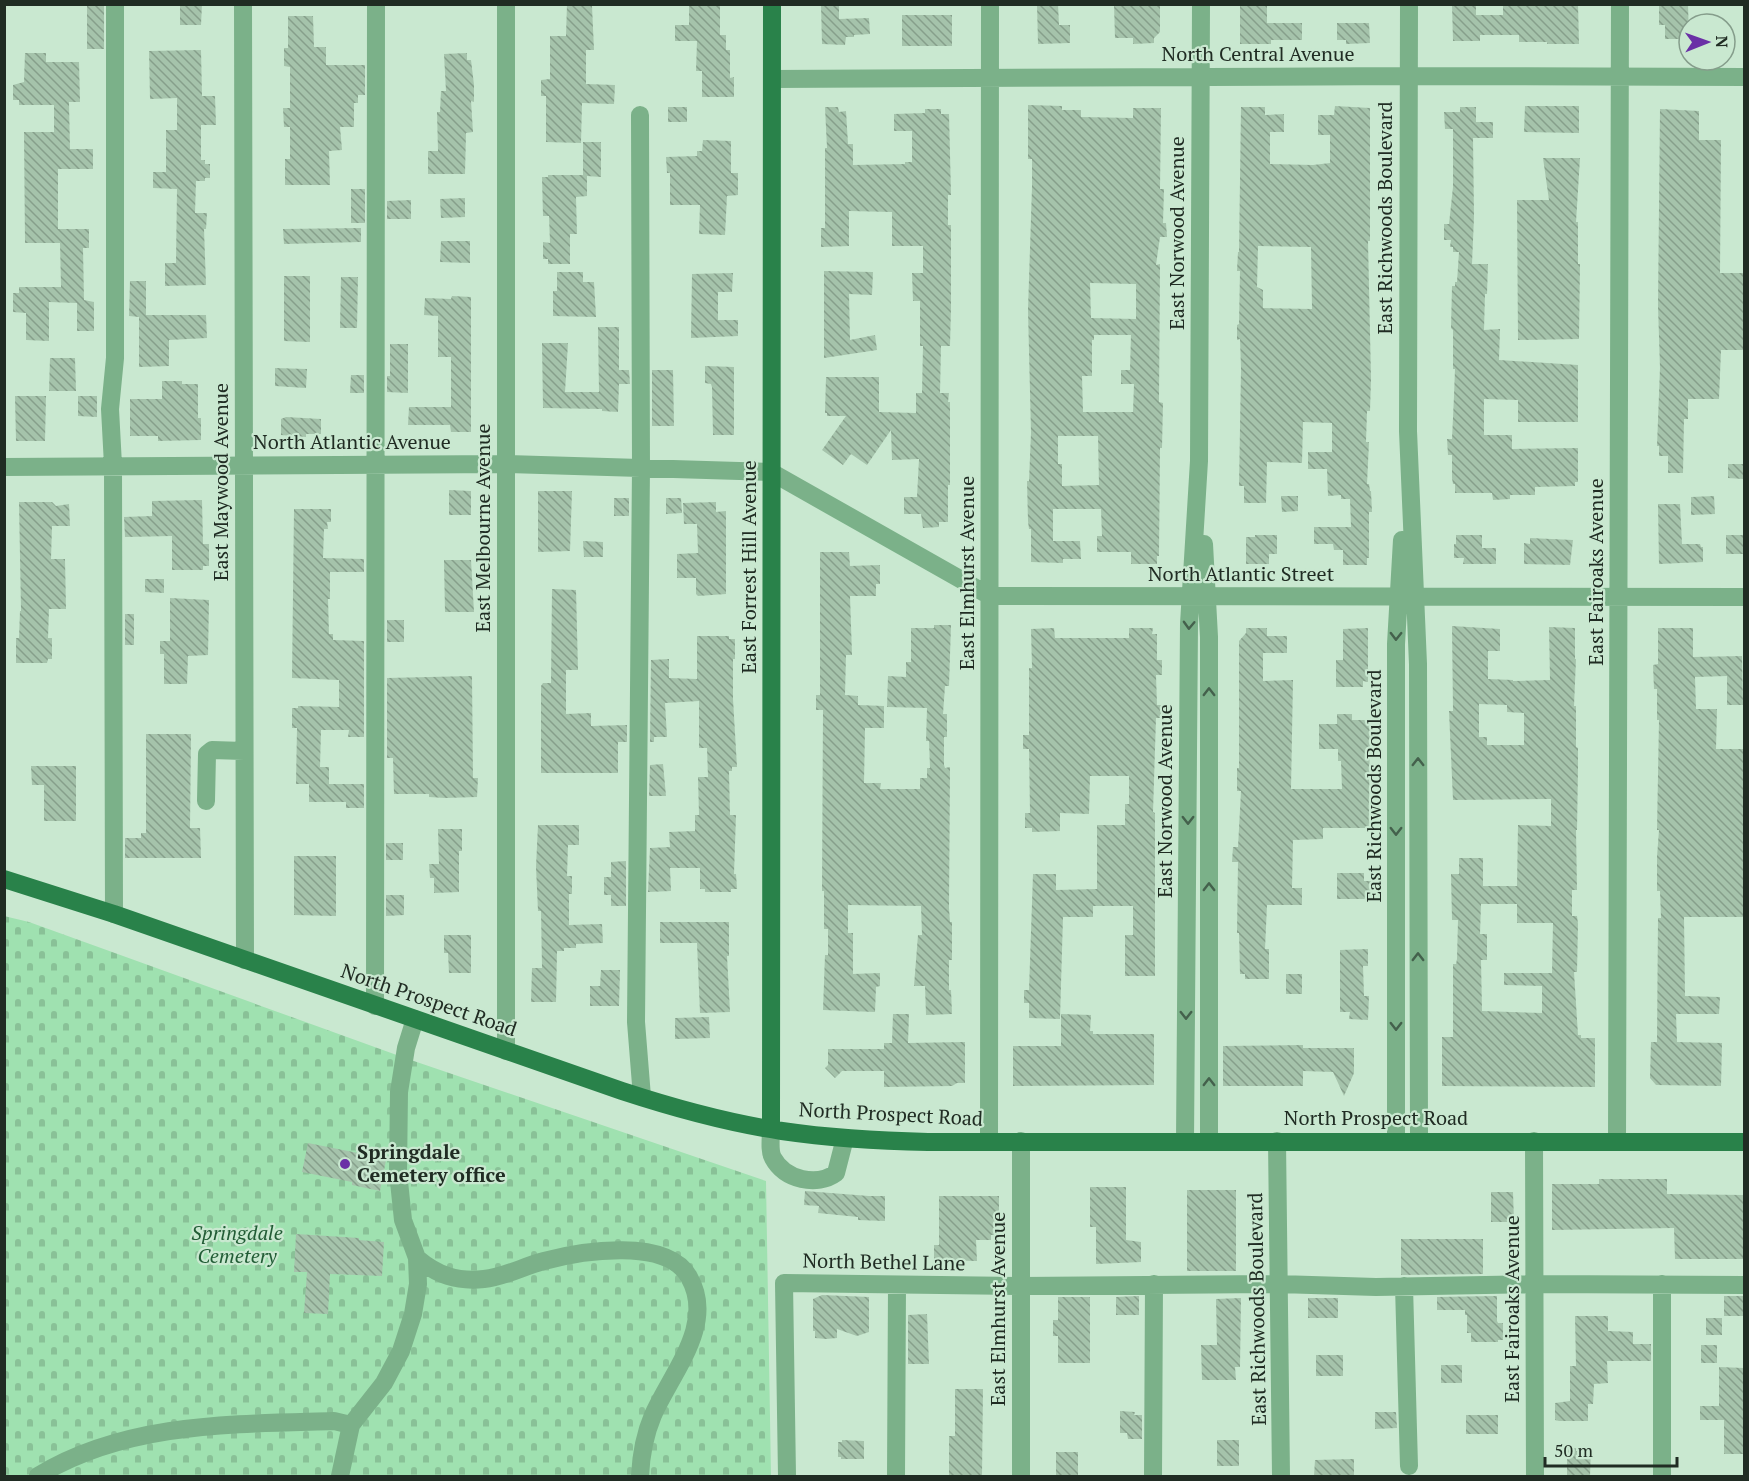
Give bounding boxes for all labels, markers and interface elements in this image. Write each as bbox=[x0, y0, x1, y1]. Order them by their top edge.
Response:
north arrow bbox=[1677, 12, 1737, 72]
text: N bbox=[1711, 35, 1733, 48]
street label: North Central Avenue bbox=[1162, 40, 1354, 67]
street label: East Richwoods Boulevard bbox=[1371, 101, 1398, 335]
street label: East Norwood Avenue bbox=[1163, 136, 1190, 330]
street label: East Maywood Avenue bbox=[207, 383, 234, 581]
street label: East Melbourne Avenue bbox=[469, 423, 496, 633]
street label: North Atlantic Avenue bbox=[253, 428, 451, 455]
street label: East Forrest Hill Avenue bbox=[735, 460, 762, 674]
street label: East Elmhurst Avenue bbox=[953, 476, 980, 670]
street label: East Fairoaks Avenue bbox=[1582, 478, 1609, 666]
street label: North Atlantic Street bbox=[1148, 560, 1335, 587]
one-way arrow bbox=[1183, 620, 1196, 629]
one-way arrow bbox=[1390, 631, 1403, 640]
street label: East Richwoods Boulevard bbox=[1360, 669, 1387, 903]
one-way arrow bbox=[1203, 688, 1215, 697]
street label: East Norwood Avenue bbox=[1151, 704, 1178, 898]
one-way arrow bbox=[1412, 757, 1424, 766]
one-way arrow bbox=[1181, 815, 1194, 824]
one-way arrow bbox=[1390, 826, 1402, 835]
one-way arrow bbox=[1203, 883, 1215, 892]
one-way arrow bbox=[1412, 952, 1424, 961]
street label: North Prospect Road bbox=[338, 957, 521, 1042]
one-way arrow bbox=[1180, 1010, 1192, 1019]
one-way arrow bbox=[1390, 1021, 1402, 1030]
one-way arrow bbox=[1203, 1078, 1215, 1087]
street label: North Prospect Road bbox=[798, 1095, 984, 1132]
street label: North Prospect Road bbox=[1284, 1104, 1468, 1131]
place label: Springdale Cemetery office bbox=[357, 1138, 506, 1188]
marker: Springdale Cemetery office bbox=[338, 1157, 352, 1171]
street label: East Richwoods Boulevard bbox=[1241, 1192, 1272, 1426]
street label: East Elmhurst Avenue bbox=[984, 1212, 1011, 1406]
street label: East Fairoaks Avenue bbox=[1498, 1215, 1525, 1403]
park label: Springdale Cemetery bbox=[191, 1219, 283, 1269]
street label: North Bethel Lane bbox=[802, 1247, 966, 1276]
scale bar bbox=[1545, 1430, 1677, 1468]
text: 50 m bbox=[1554, 1438, 1594, 1462]

